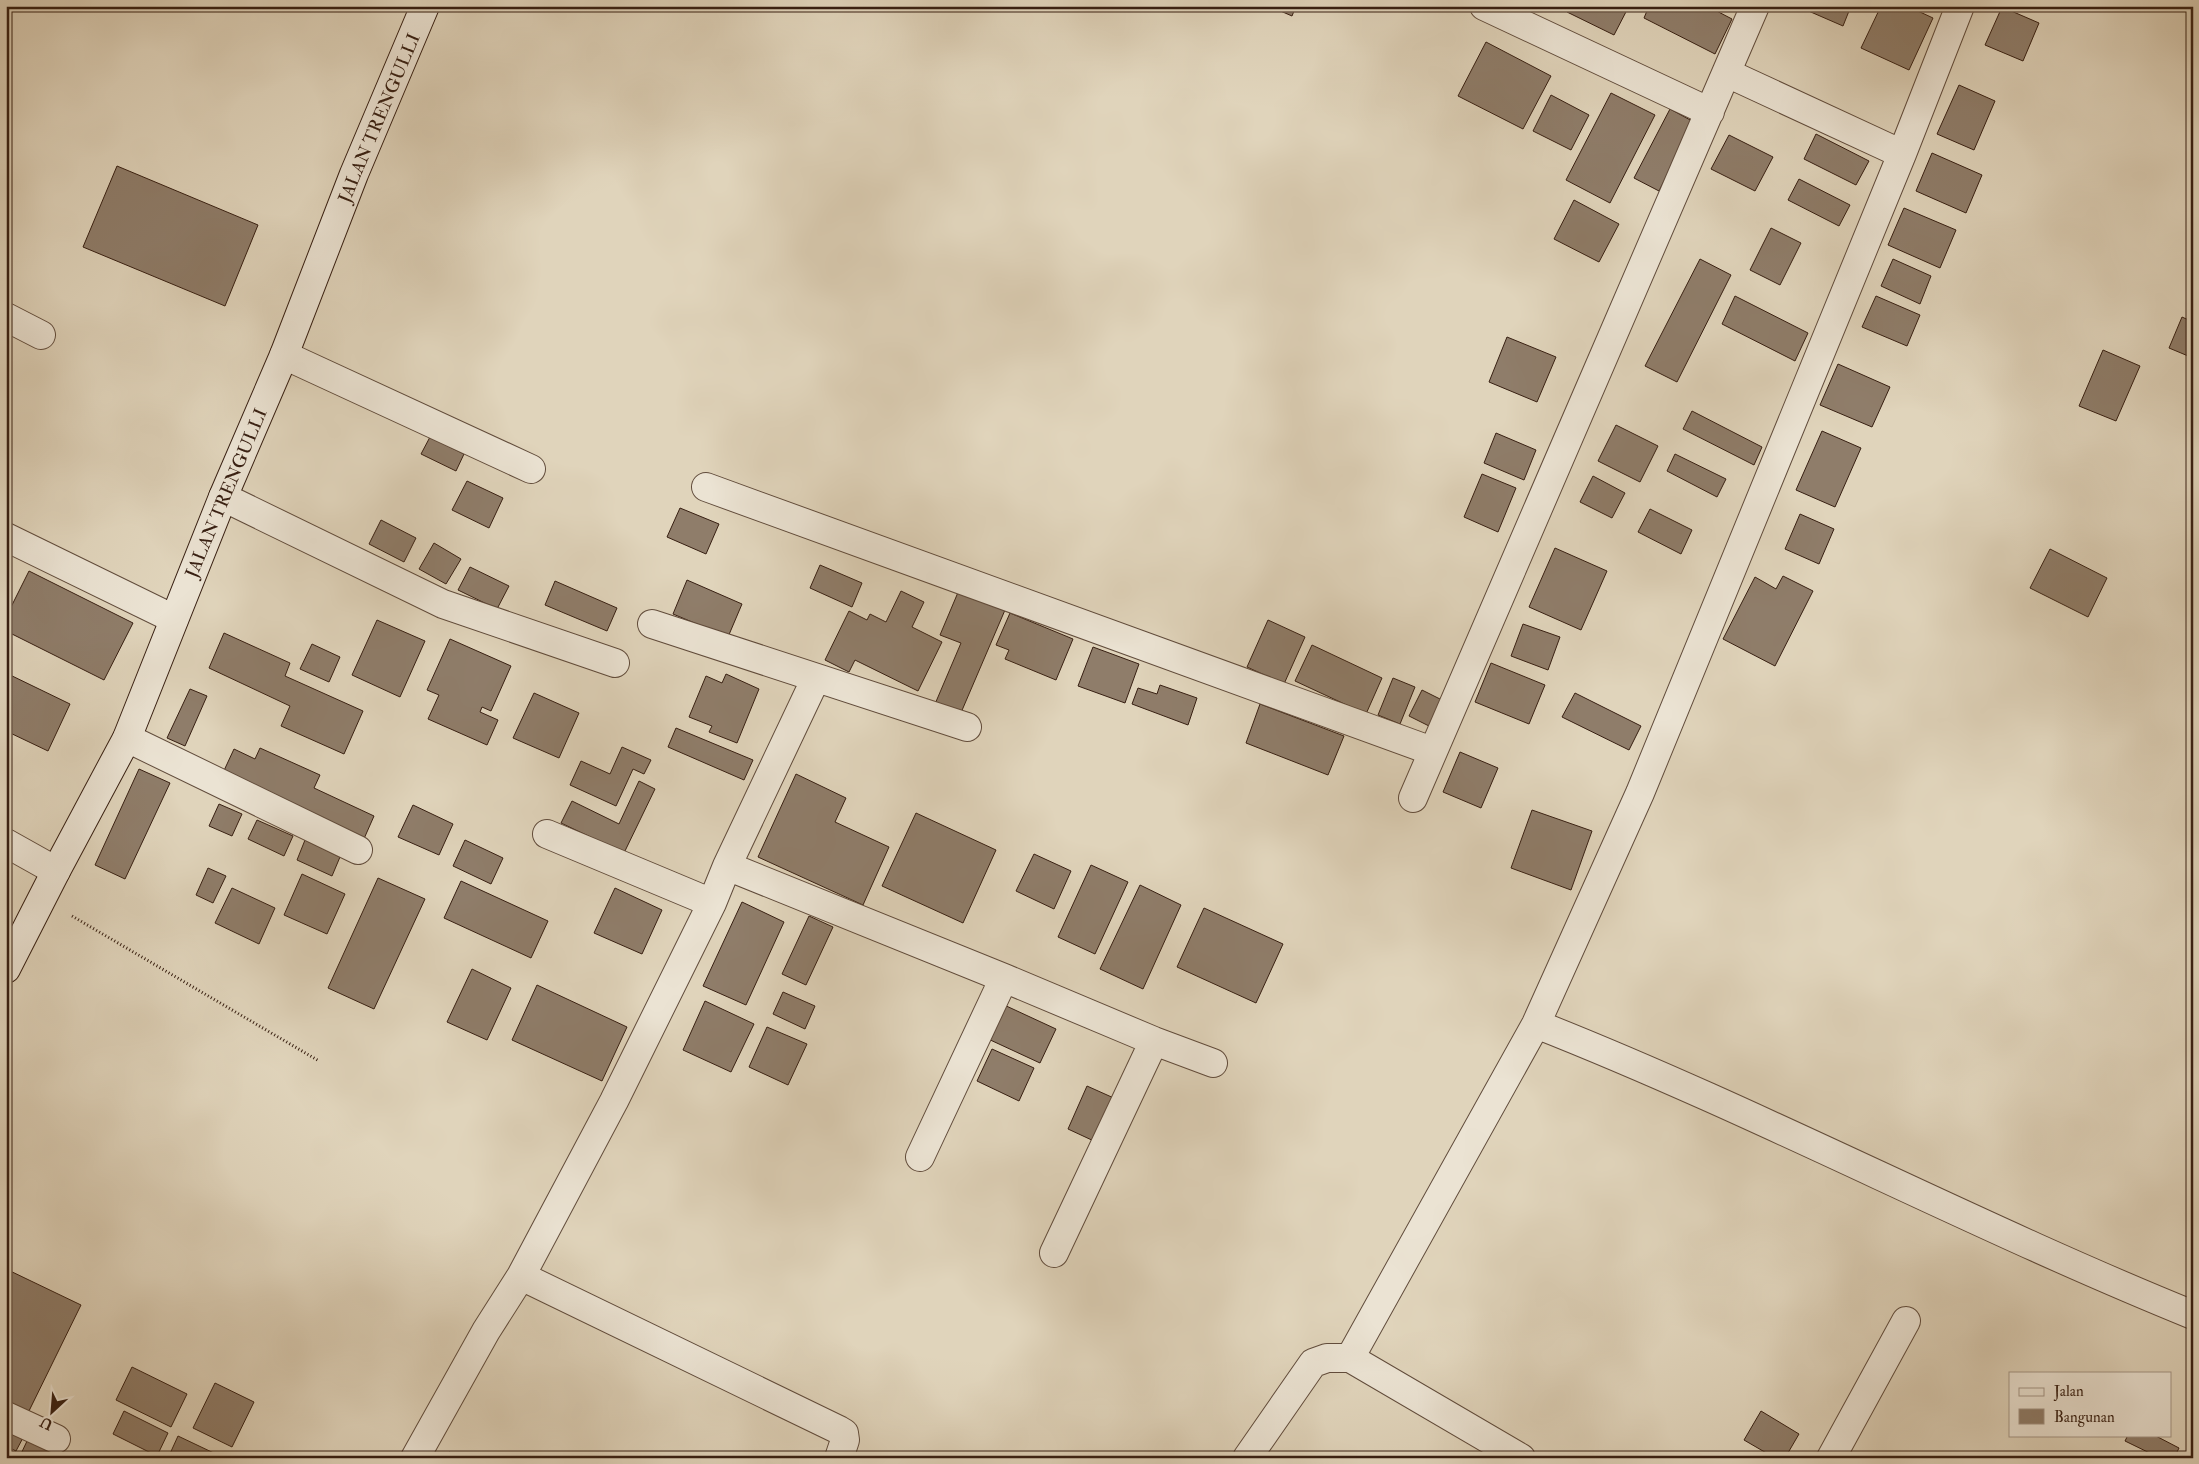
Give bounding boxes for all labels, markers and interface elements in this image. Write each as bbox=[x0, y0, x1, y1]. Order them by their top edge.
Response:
street label: JALAN TRENGULLI bbox=[333, 30, 426, 207]
street label: JALAN TRENGULLI bbox=[180, 405, 273, 582]
legend bbox=[2009, 1372, 2172, 1436]
text: Jalan bbox=[2053, 1382, 2084, 1402]
north arrow bbox=[28, 1386, 78, 1436]
text: Bangunan bbox=[2054, 1408, 2115, 1427]
text: U bbox=[37, 1413, 56, 1433]

